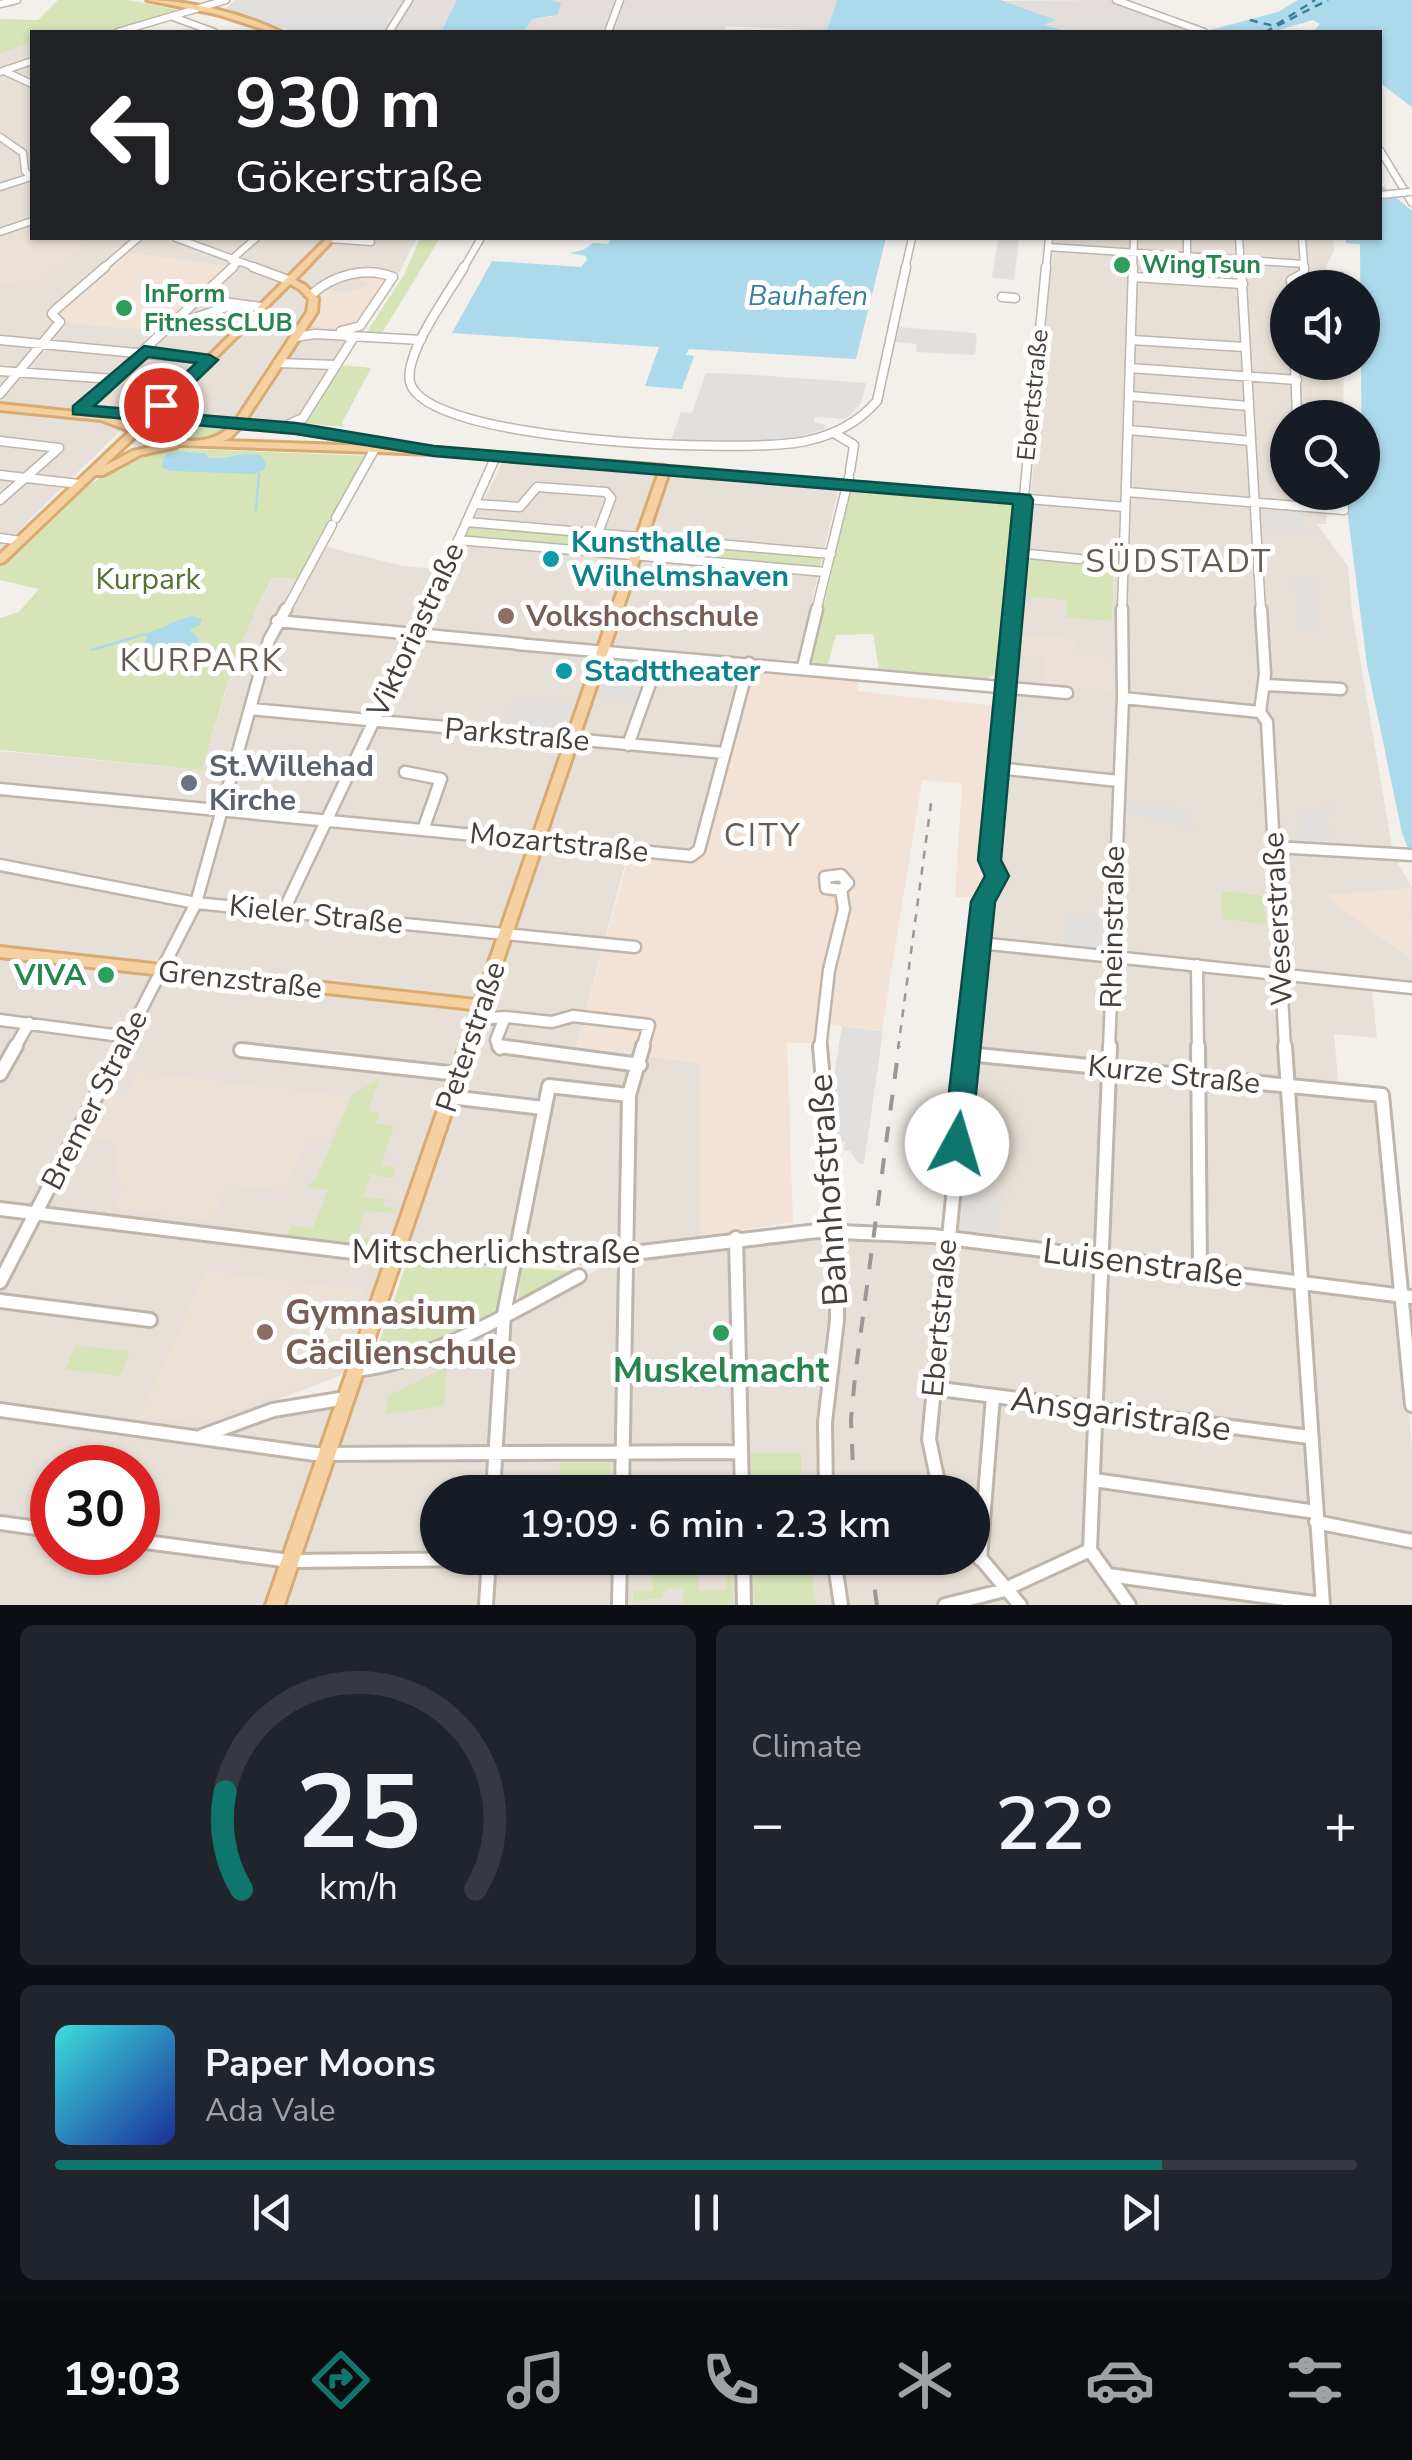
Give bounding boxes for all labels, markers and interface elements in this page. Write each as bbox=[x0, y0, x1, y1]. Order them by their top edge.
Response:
text: 930 m bbox=[235, 56, 441, 152]
icon: left bbox=[70, 70, 200, 200]
text: Gökerstraße bbox=[235, 147, 483, 208]
place label: WingTsun bbox=[1142, 248, 1261, 282]
marker: WingTsun bbox=[1111, 254, 1133, 276]
map controls bbox=[1270, 270, 1380, 510]
button: sound bbox=[1270, 270, 1380, 380]
place label: InForm FitnessCLUB bbox=[144, 277, 293, 340]
water label: Bauhafen bbox=[748, 277, 868, 315]
marker: InForm FitnessCLUB bbox=[113, 297, 135, 319]
street label: Ebertstraße bbox=[1009, 327, 1057, 463]
pin bbox=[119, 363, 204, 448]
icon: arrive bbox=[134, 378, 189, 433]
button: search bbox=[1270, 400, 1380, 510]
place label: Kunsthalle Wilhelmshaven bbox=[571, 522, 789, 597]
street label: Viktoriastraße bbox=[357, 536, 474, 725]
district label: SÜDSTADT bbox=[1085, 540, 1273, 583]
marker: Kunsthalle Wilhelmshaven bbox=[540, 548, 562, 570]
park label: Kurpark bbox=[95, 559, 202, 600]
place label: Volkshochschule bbox=[525, 596, 759, 637]
marker: Volkshochschule bbox=[495, 605, 517, 627]
district label: KURPARK bbox=[120, 639, 284, 682]
place label: Stadttheater bbox=[584, 651, 761, 692]
marker: Stadttheater bbox=[553, 660, 575, 682]
street label: Parkstraße bbox=[443, 708, 591, 762]
place label: St.Willehad Kirche bbox=[209, 746, 374, 821]
marker: St.Willehad Kirche bbox=[178, 772, 200, 794]
street label: Mozartstraße bbox=[468, 813, 650, 873]
district label: CITY bbox=[724, 814, 802, 857]
street label: Weserstraße bbox=[1253, 831, 1303, 1007]
street label: Rheinstraße bbox=[1091, 845, 1135, 1009]
street label: Kieler Straße bbox=[227, 885, 405, 945]
street label: Grenzstraße bbox=[156, 951, 324, 1009]
place label: VIVA bbox=[13, 955, 87, 996]
street label: Peterstraße bbox=[426, 956, 516, 1118]
marker: VIVA bbox=[95, 964, 117, 986]
street label: Bremer Straße bbox=[32, 1003, 158, 1197]
street label: Kurze Straße bbox=[1086, 1046, 1262, 1104]
street label: Bahnhofstraße bbox=[796, 1072, 860, 1308]
position arrow bbox=[905, 1092, 1009, 1196]
street label: Luisenstraße bbox=[1040, 1227, 1246, 1299]
street label: Mitscherlichstraße bbox=[352, 1228, 640, 1275]
street label: Ebertstraße bbox=[913, 1237, 967, 1399]
place label: Gymnasium Cäcilienschule bbox=[285, 1289, 517, 1376]
marker: Gymnasium Cäcilienschule bbox=[254, 1321, 276, 1343]
marker: Muskelmacht bbox=[710, 1322, 732, 1344]
place label: Muskelmacht bbox=[613, 1347, 830, 1394]
street label: Ansgaristraße bbox=[1008, 1375, 1234, 1453]
speed limit sign: 30 bbox=[30, 1445, 160, 1575]
text: 19:09 · 6 min · 2.3 km bbox=[519, 1499, 891, 1550]
text: Climate bbox=[751, 1725, 862, 1768]
text: 25 bbox=[296, 1742, 420, 1884]
text: 22° bbox=[995, 1773, 1113, 1875]
text: − bbox=[751, 1787, 784, 1862]
text: + bbox=[1324, 1787, 1357, 1862]
text: km/h bbox=[319, 1863, 397, 1912]
text: Paper Moons bbox=[205, 2038, 436, 2089]
text: Ada Vale bbox=[205, 2089, 336, 2132]
icon: previous bbox=[245, 2185, 300, 2240]
icon: pause bbox=[679, 2185, 734, 2240]
icon: next bbox=[1113, 2185, 1168, 2240]
icon: directions bbox=[306, 2345, 376, 2415]
icon: music bbox=[501, 2345, 571, 2415]
icon: phone bbox=[696, 2345, 766, 2415]
icon: climate bbox=[890, 2345, 960, 2415]
icon: car bbox=[1085, 2345, 1155, 2415]
icon: filters bbox=[1280, 2345, 1350, 2415]
text: 19:03 bbox=[62, 2350, 182, 2411]

